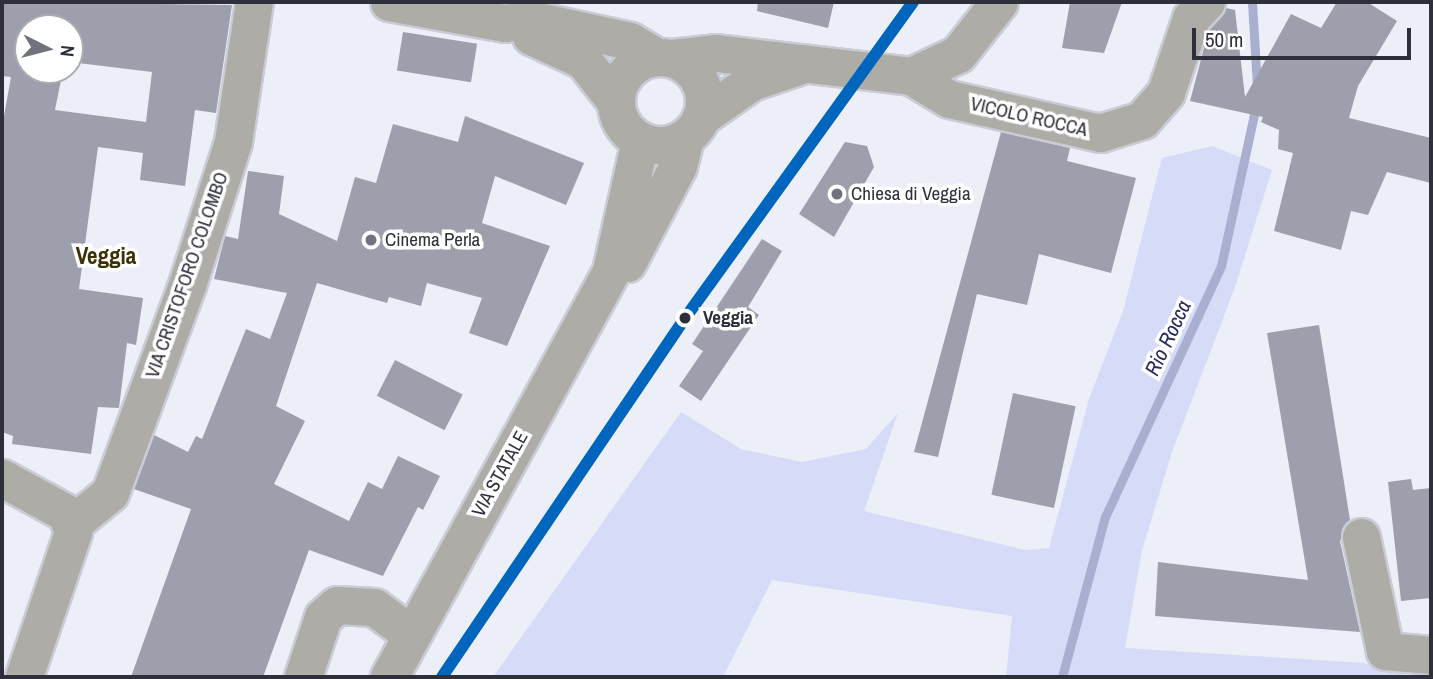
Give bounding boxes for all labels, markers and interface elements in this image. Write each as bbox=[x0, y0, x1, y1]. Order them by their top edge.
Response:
north arrow bbox=[14, 14, 84, 84]
scale bar bbox=[1195, 14, 1414, 58]
text: 50 m bbox=[1205, 25, 1243, 54]
text: N bbox=[54, 44, 81, 58]
street label: VICOLO ROCCA bbox=[968, 92, 1090, 142]
street label: VIA CRISTOFORO COLOMBO bbox=[141, 169, 233, 381]
place label: Chiesa di Veggia bbox=[851, 183, 971, 205]
marker: Chiesa di Veggia bbox=[829, 186, 845, 202]
place label: Cinema Perla bbox=[385, 229, 480, 251]
marker: Cinema Perla bbox=[363, 232, 379, 248]
district label: Veggia bbox=[76, 242, 136, 270]
water label: Rio Rocca bbox=[1140, 296, 1196, 380]
marker: Veggia bbox=[673, 306, 697, 330]
place label: Veggia bbox=[703, 307, 753, 329]
street label: VIA STATALE bbox=[467, 427, 533, 521]

